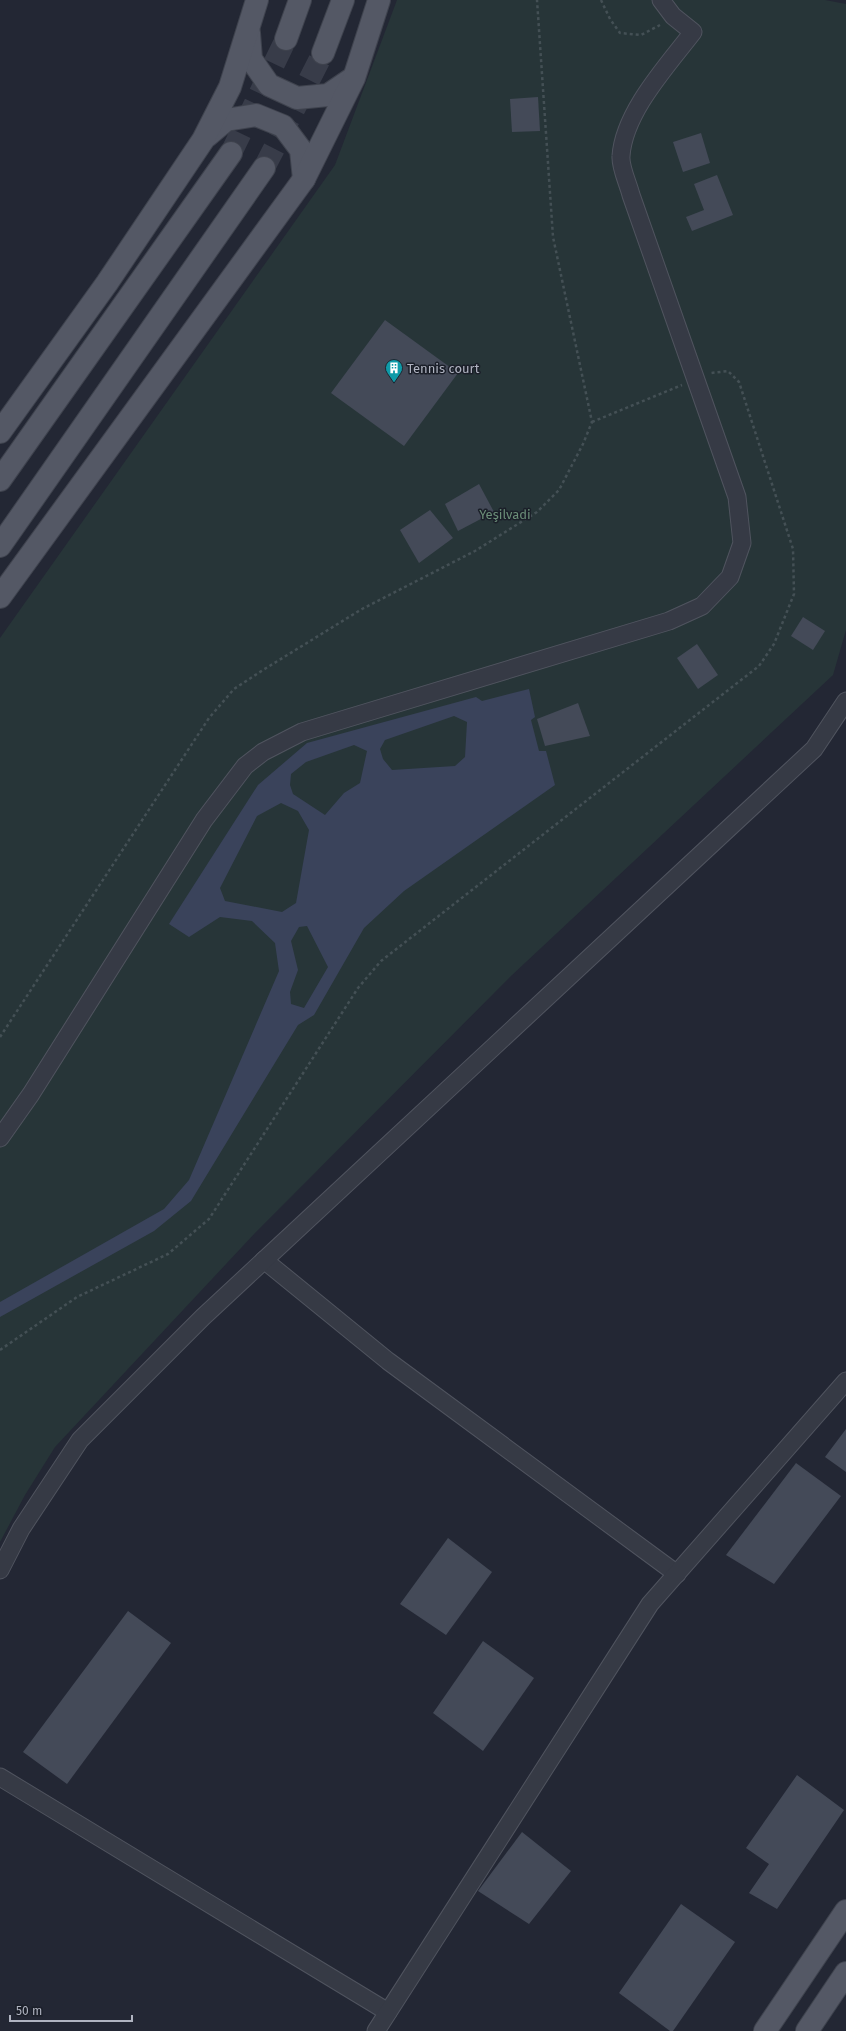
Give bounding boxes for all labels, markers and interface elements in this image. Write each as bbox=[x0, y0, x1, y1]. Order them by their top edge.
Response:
building icon: Tennis court bbox=[384, 358, 404, 383]
place label: Tennis court bbox=[407, 361, 480, 376]
park label: Yeşilvadi bbox=[479, 507, 531, 522]
scale bar bbox=[10, 1997, 132, 2023]
text: 50 m bbox=[16, 2004, 42, 2018]

